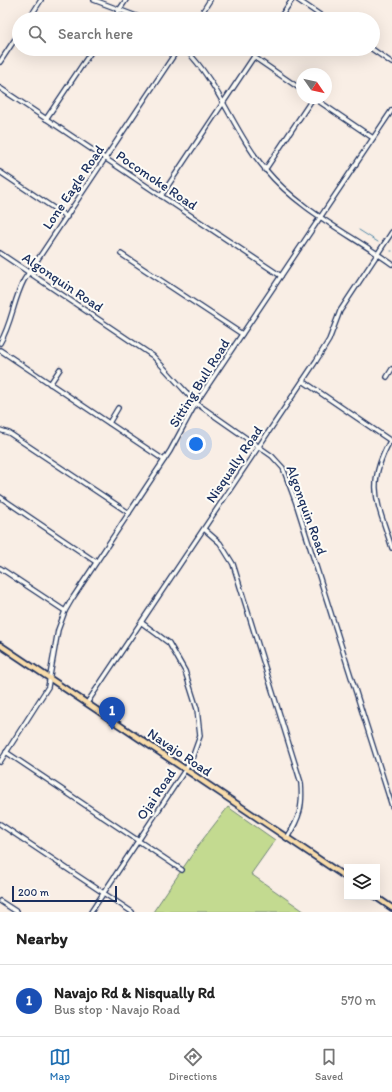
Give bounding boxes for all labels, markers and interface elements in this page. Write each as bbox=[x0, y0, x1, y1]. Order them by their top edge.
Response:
search box bbox=[12, 12, 380, 56]
icon: search bbox=[26, 23, 48, 45]
text: Search here bbox=[58, 25, 133, 43]
north arrow bbox=[296, 68, 332, 104]
street label: Lone Eagle Road bbox=[39, 142, 108, 233]
street label: Pocomoke Road bbox=[113, 147, 201, 214]
street label: Algonquin Road bbox=[19, 249, 107, 316]
street label: Sitting Bull Road bbox=[165, 335, 234, 431]
street label: Nisqually Road bbox=[202, 422, 267, 506]
your location bbox=[186, 434, 206, 454]
street label: Algonquin Road bbox=[282, 463, 331, 558]
pin: 1 bbox=[99, 697, 125, 730]
street label: Navajo Road bbox=[144, 725, 215, 780]
street label: Ojai Road bbox=[133, 765, 180, 823]
map controls bbox=[344, 864, 380, 900]
button: layers bbox=[344, 864, 380, 900]
scale bar bbox=[12, 884, 117, 903]
text: 200 m bbox=[18, 886, 49, 899]
text: Nearby bbox=[16, 928, 68, 948]
text: Navajo Rd & Nisqually Rd bbox=[54, 984, 215, 1002]
text: 1 bbox=[26, 993, 32, 1008]
text: 570 m bbox=[341, 993, 376, 1008]
text: Bus stop · Navajo Road bbox=[54, 1002, 180, 1017]
tab: Map bbox=[49, 1046, 71, 1083]
tab: Directions bbox=[169, 1046, 217, 1083]
tab: Saved bbox=[315, 1046, 343, 1083]

